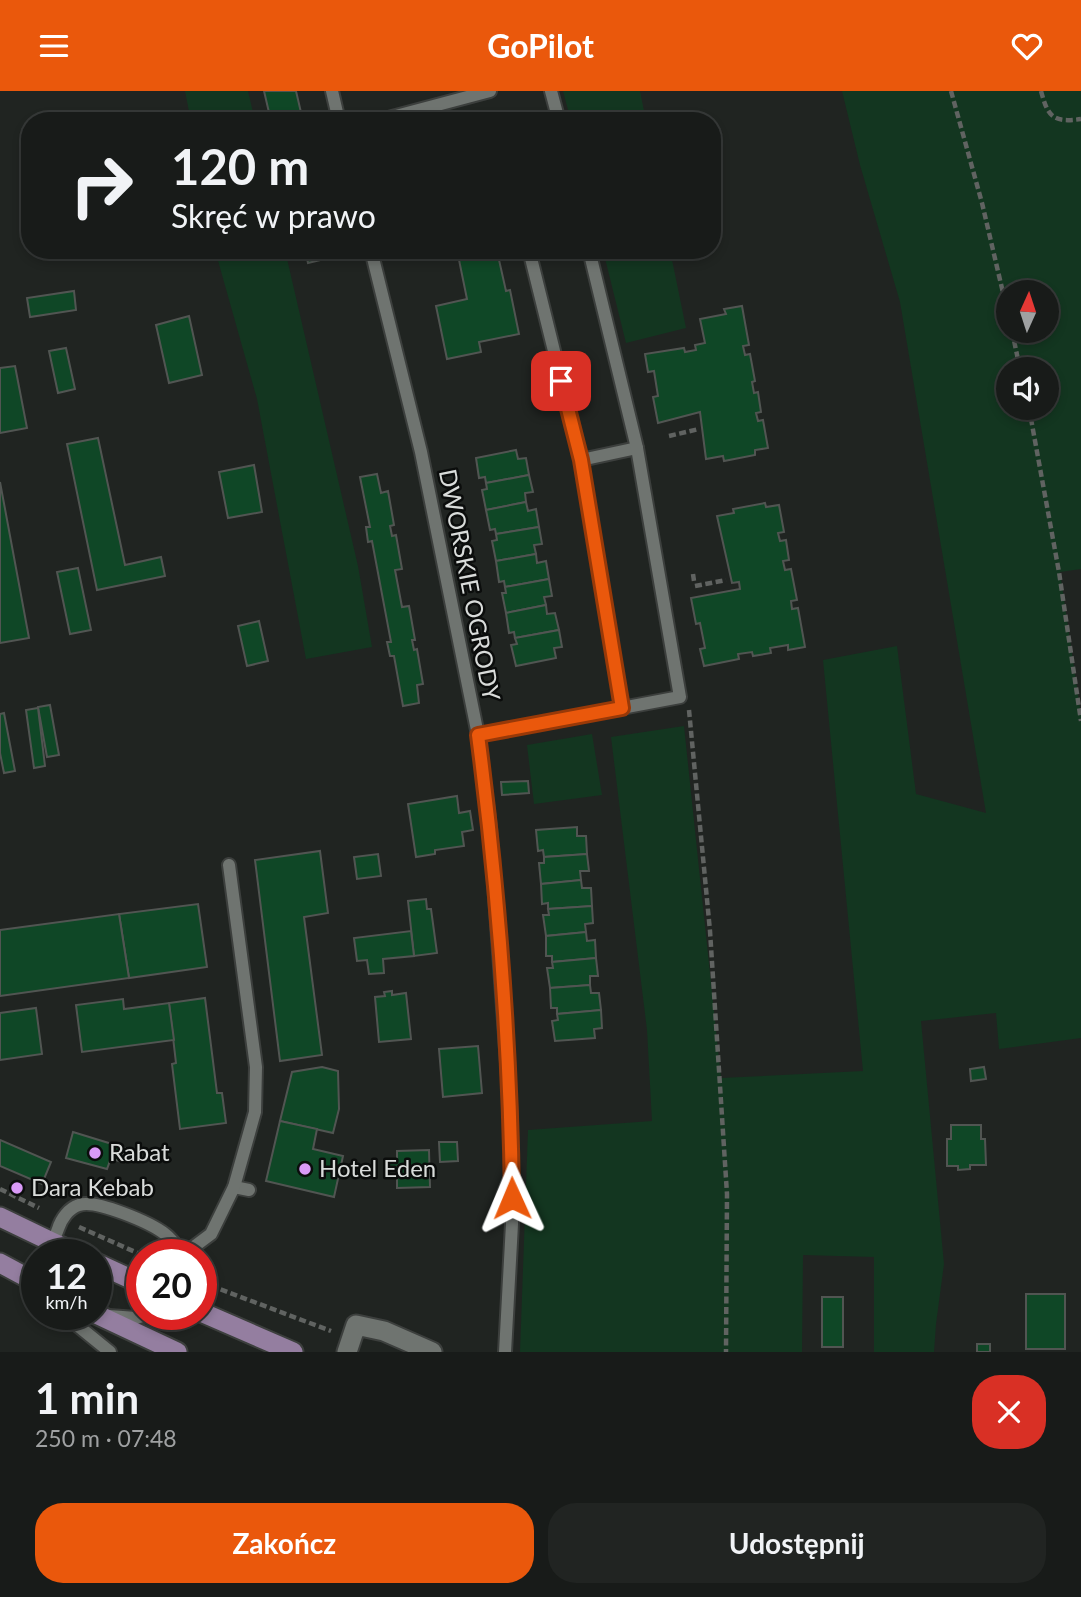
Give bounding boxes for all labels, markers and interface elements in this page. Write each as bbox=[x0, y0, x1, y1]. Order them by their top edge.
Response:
text: GoPilot bbox=[487, 26, 594, 65]
icon: menu bbox=[35, 27, 73, 65]
icon: heart bbox=[1008, 27, 1046, 65]
text: 120 m bbox=[171, 137, 309, 195]
icon: right bbox=[56, 140, 147, 231]
text: Skręć w prawo bbox=[171, 196, 376, 235]
north arrow bbox=[996, 280, 1059, 343]
map controls bbox=[996, 280, 1059, 420]
pin bbox=[531, 351, 591, 411]
button: sound bbox=[996, 357, 1059, 420]
icon: arrive bbox=[542, 362, 580, 400]
street label: DWORSKIE OGRODY bbox=[434, 466, 507, 703]
place label: Rabat bbox=[109, 1137, 170, 1166]
marker: Rabat bbox=[87, 1145, 103, 1161]
place label: Hotel Eden bbox=[319, 1153, 436, 1182]
marker: Hotel Eden bbox=[297, 1161, 313, 1177]
position arrow bbox=[475, 1161, 549, 1235]
place label: Dara Kebab bbox=[31, 1172, 154, 1201]
marker: Dara Kebab bbox=[9, 1180, 25, 1196]
speed limit sign: 20 bbox=[126, 1239, 217, 1330]
text: 12 bbox=[46, 1254, 87, 1296]
text: km/h bbox=[45, 1291, 88, 1313]
text: 1 min bbox=[35, 1373, 139, 1423]
button: close bbox=[972, 1375, 1046, 1449]
text: 250 m · 07:48 bbox=[35, 1424, 177, 1452]
button: Zakończ bbox=[35, 1503, 534, 1583]
button: Udostępnij bbox=[548, 1503, 1046, 1583]

